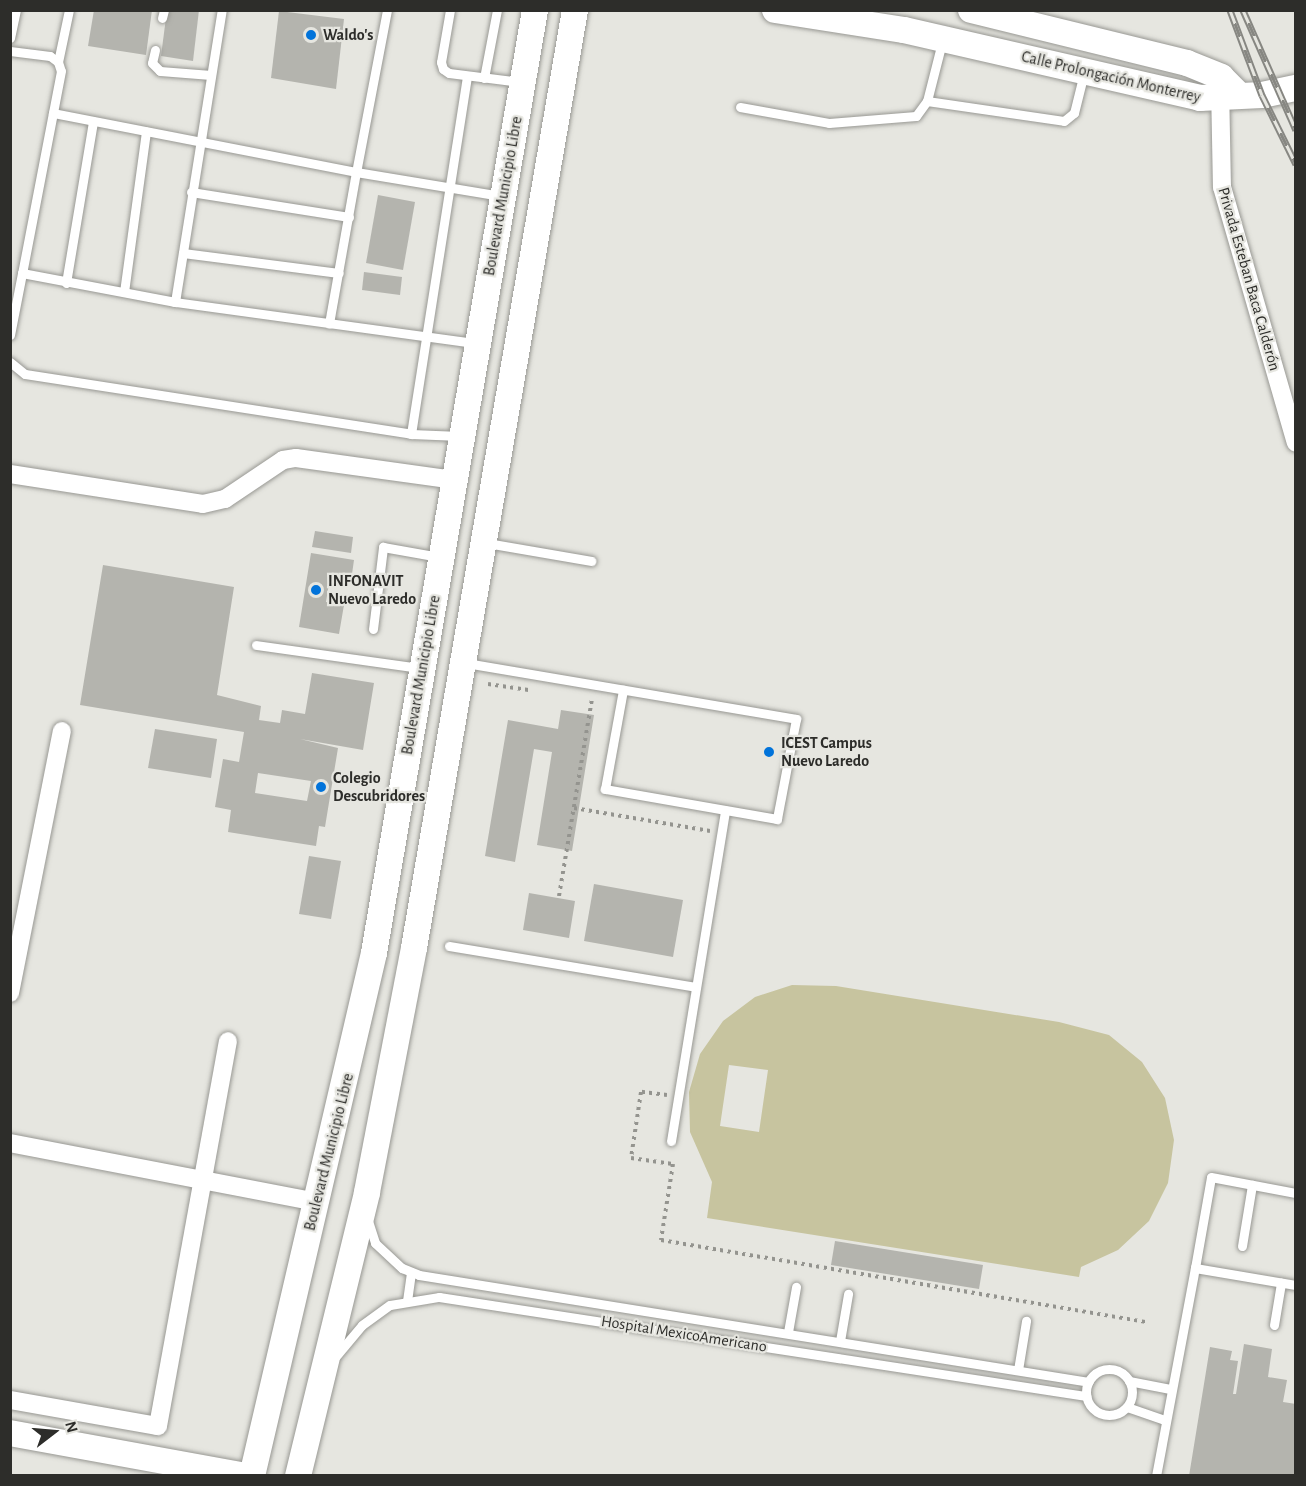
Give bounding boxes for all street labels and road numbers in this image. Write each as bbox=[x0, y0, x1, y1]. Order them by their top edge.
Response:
street label: Calle Prolongación Monterrey bbox=[1020, 47, 1202, 107]
street label: Boulevard Municipio Libre bbox=[480, 115, 526, 277]
street label: Privada Esteban Baca Calderón bbox=[1214, 185, 1284, 373]
street label: Boulevard Municipio Libre bbox=[398, 594, 444, 756]
street label: Boulevard Municipio Libre bbox=[300, 1071, 358, 1233]
street label: Hospital MexicoAmericano bbox=[600, 1311, 768, 1357]

